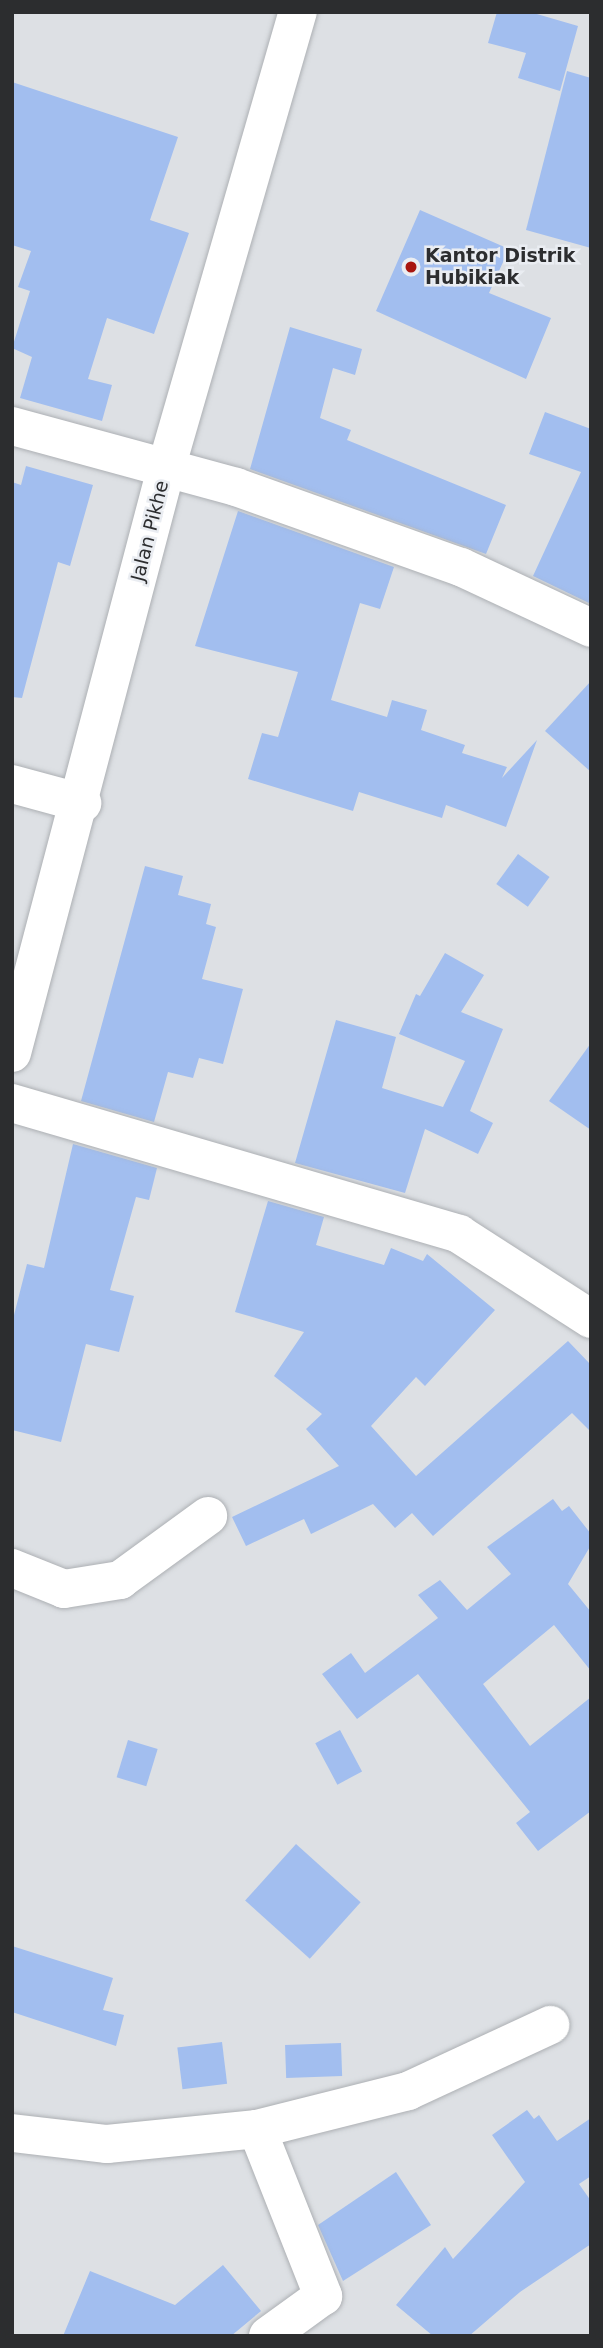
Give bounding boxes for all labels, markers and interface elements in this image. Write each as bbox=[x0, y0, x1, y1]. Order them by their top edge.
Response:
place label: Kantor Distrik Hubikiak bbox=[425, 245, 575, 289]
marker: Kantor Distrik Hubikiak bbox=[403, 259, 419, 275]
street label: Jalan Pikhe bbox=[126, 478, 174, 584]

